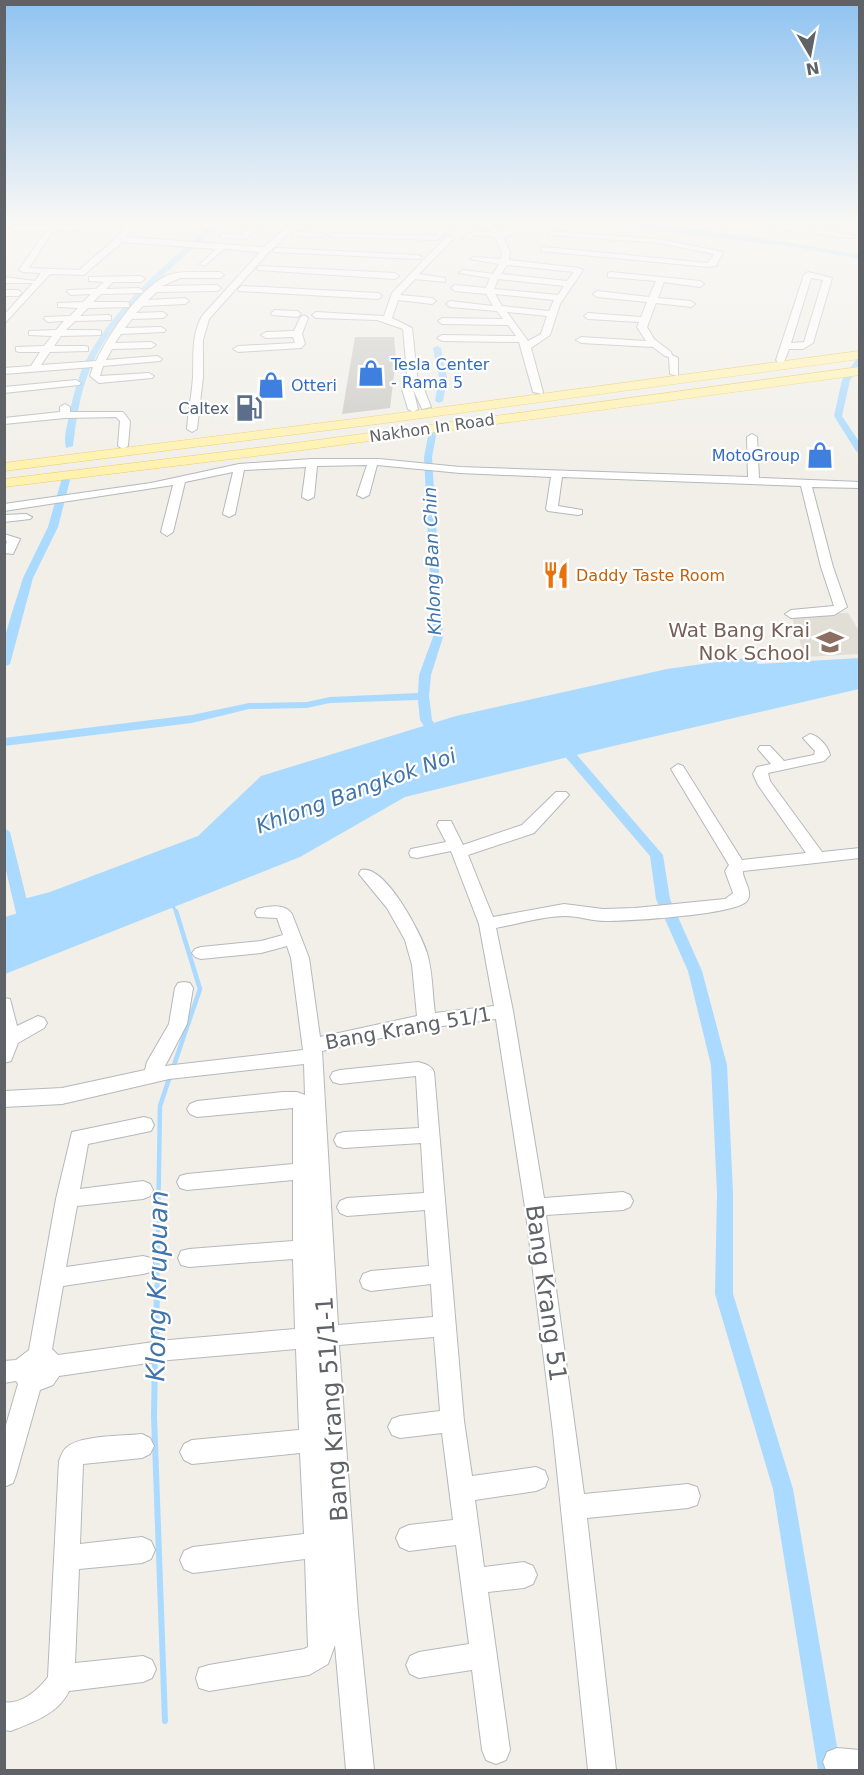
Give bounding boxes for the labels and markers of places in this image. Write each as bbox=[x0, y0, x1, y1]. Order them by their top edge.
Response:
place label: Tesla Center - Rama 5 bbox=[390, 355, 490, 392]
shop icon: Tesla Center - Rama 5 bbox=[356, 358, 386, 388]
shop icon: Otteri bbox=[256, 370, 286, 400]
place label: Otteri bbox=[291, 376, 337, 395]
fuel station icon: Caltex bbox=[234, 393, 264, 423]
place label: Caltex bbox=[178, 399, 229, 418]
shop icon: MotoGroup bbox=[805, 440, 835, 470]
place label: MotoGroup bbox=[712, 446, 800, 465]
restaurant icon: Daddy Taste Room bbox=[541, 560, 571, 590]
place label: Daddy Taste Room bbox=[576, 566, 725, 585]
place label: Wat Bang Krai Nok School bbox=[668, 618, 810, 665]
school or university icon: Wat Bang Krai Nok School bbox=[815, 627, 845, 657]

